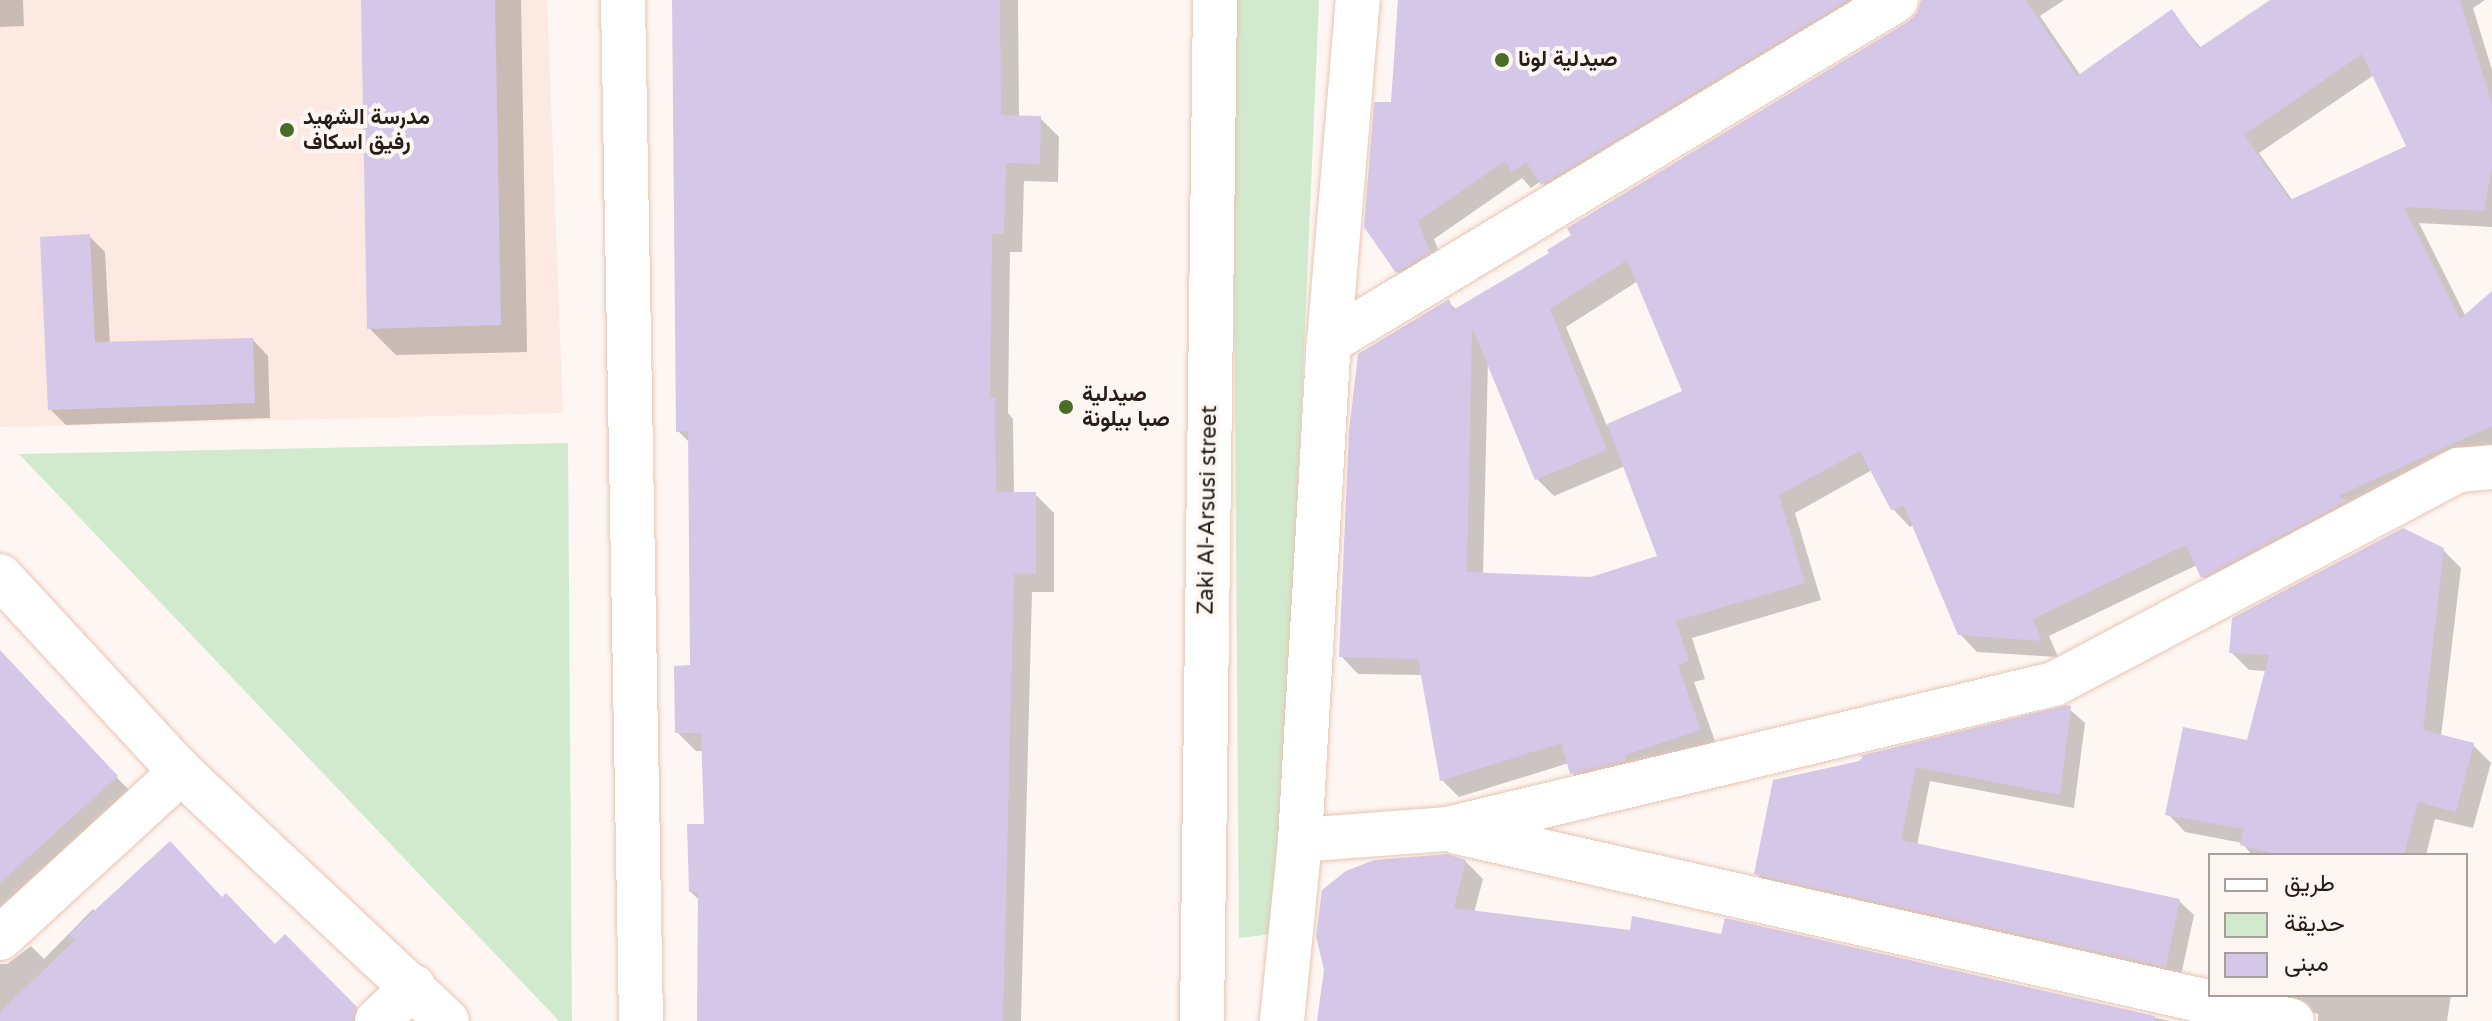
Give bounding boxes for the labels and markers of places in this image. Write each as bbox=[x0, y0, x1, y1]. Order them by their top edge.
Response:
place label: صيدلية لونا bbox=[1518, 47, 1618, 73]
marker: صيدلية لونا bbox=[1493, 51, 1511, 69]
place label: مدرسة الشهيد رفيق اسكاف bbox=[303, 104, 430, 156]
marker: مدرسة الشهيد رفيق اسكاف bbox=[278, 121, 296, 139]
place label: صيدلية صبا بيلونة bbox=[1082, 381, 1170, 432]
marker: صيدلية صبا بيلونة bbox=[1057, 398, 1075, 416]

